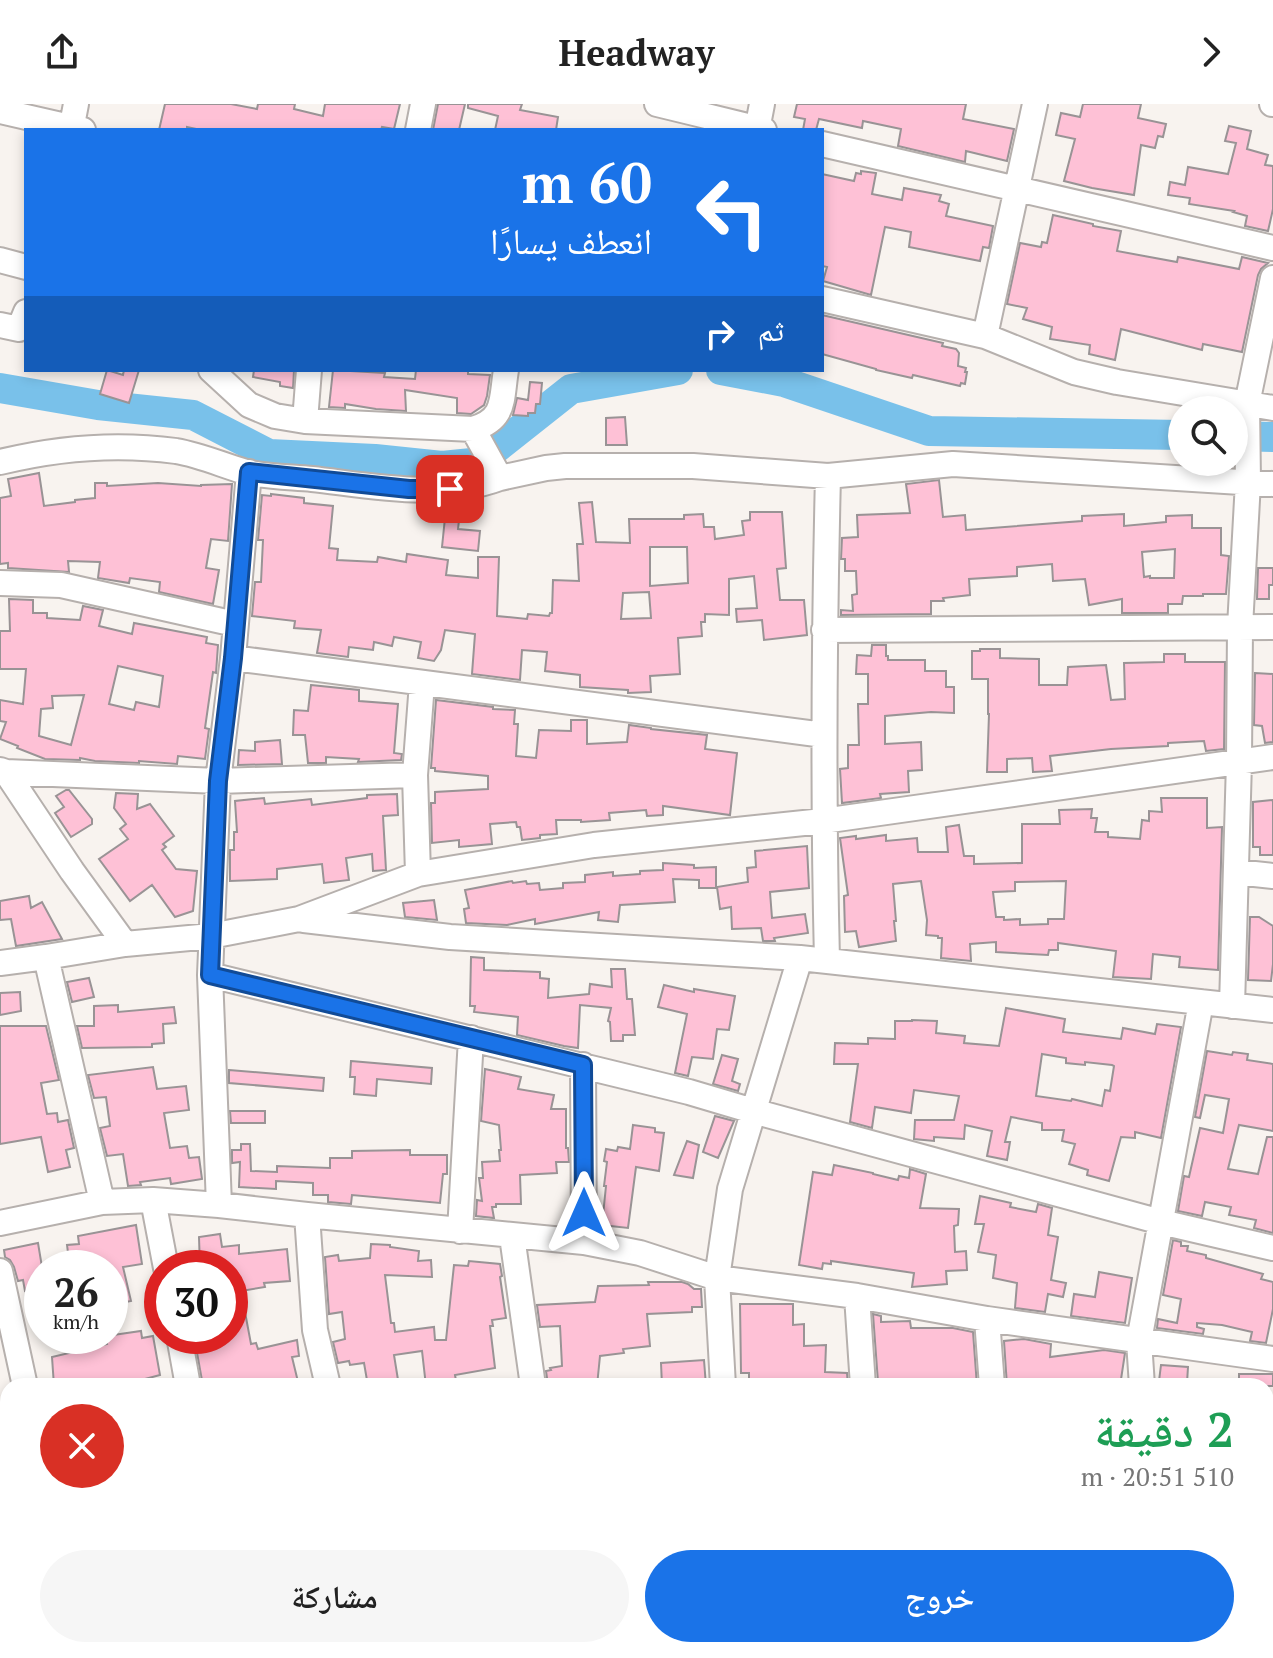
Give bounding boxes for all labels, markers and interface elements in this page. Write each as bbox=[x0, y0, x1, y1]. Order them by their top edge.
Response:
text: Headway bbox=[559, 29, 714, 76]
icon: share bbox=[40, 30, 84, 74]
icon: forward bbox=[1189, 30, 1233, 74]
text: 60 m bbox=[522, 145, 652, 219]
icon: left bbox=[680, 160, 784, 264]
text: انعطف يسارًا bbox=[490, 217, 652, 264]
text: ثم bbox=[758, 310, 784, 350]
icon: right bbox=[698, 312, 742, 356]
map controls bbox=[1168, 396, 1248, 476]
button: search bbox=[1168, 396, 1248, 476]
pin bbox=[416, 455, 484, 523]
icon: arrive bbox=[428, 467, 472, 511]
position arrow bbox=[542, 1171, 626, 1255]
speed limit sign: 30 bbox=[144, 1250, 248, 1354]
text: 26 bbox=[53, 1265, 99, 1318]
text: km/h bbox=[53, 1308, 99, 1335]
text: 2 دقيقة bbox=[1094, 1397, 1234, 1461]
button: close bbox=[40, 1404, 124, 1488]
text: 510 m · 20:51 bbox=[1081, 1459, 1234, 1493]
button: مشاركة bbox=[40, 1550, 629, 1642]
button: خروج bbox=[645, 1550, 1234, 1642]

